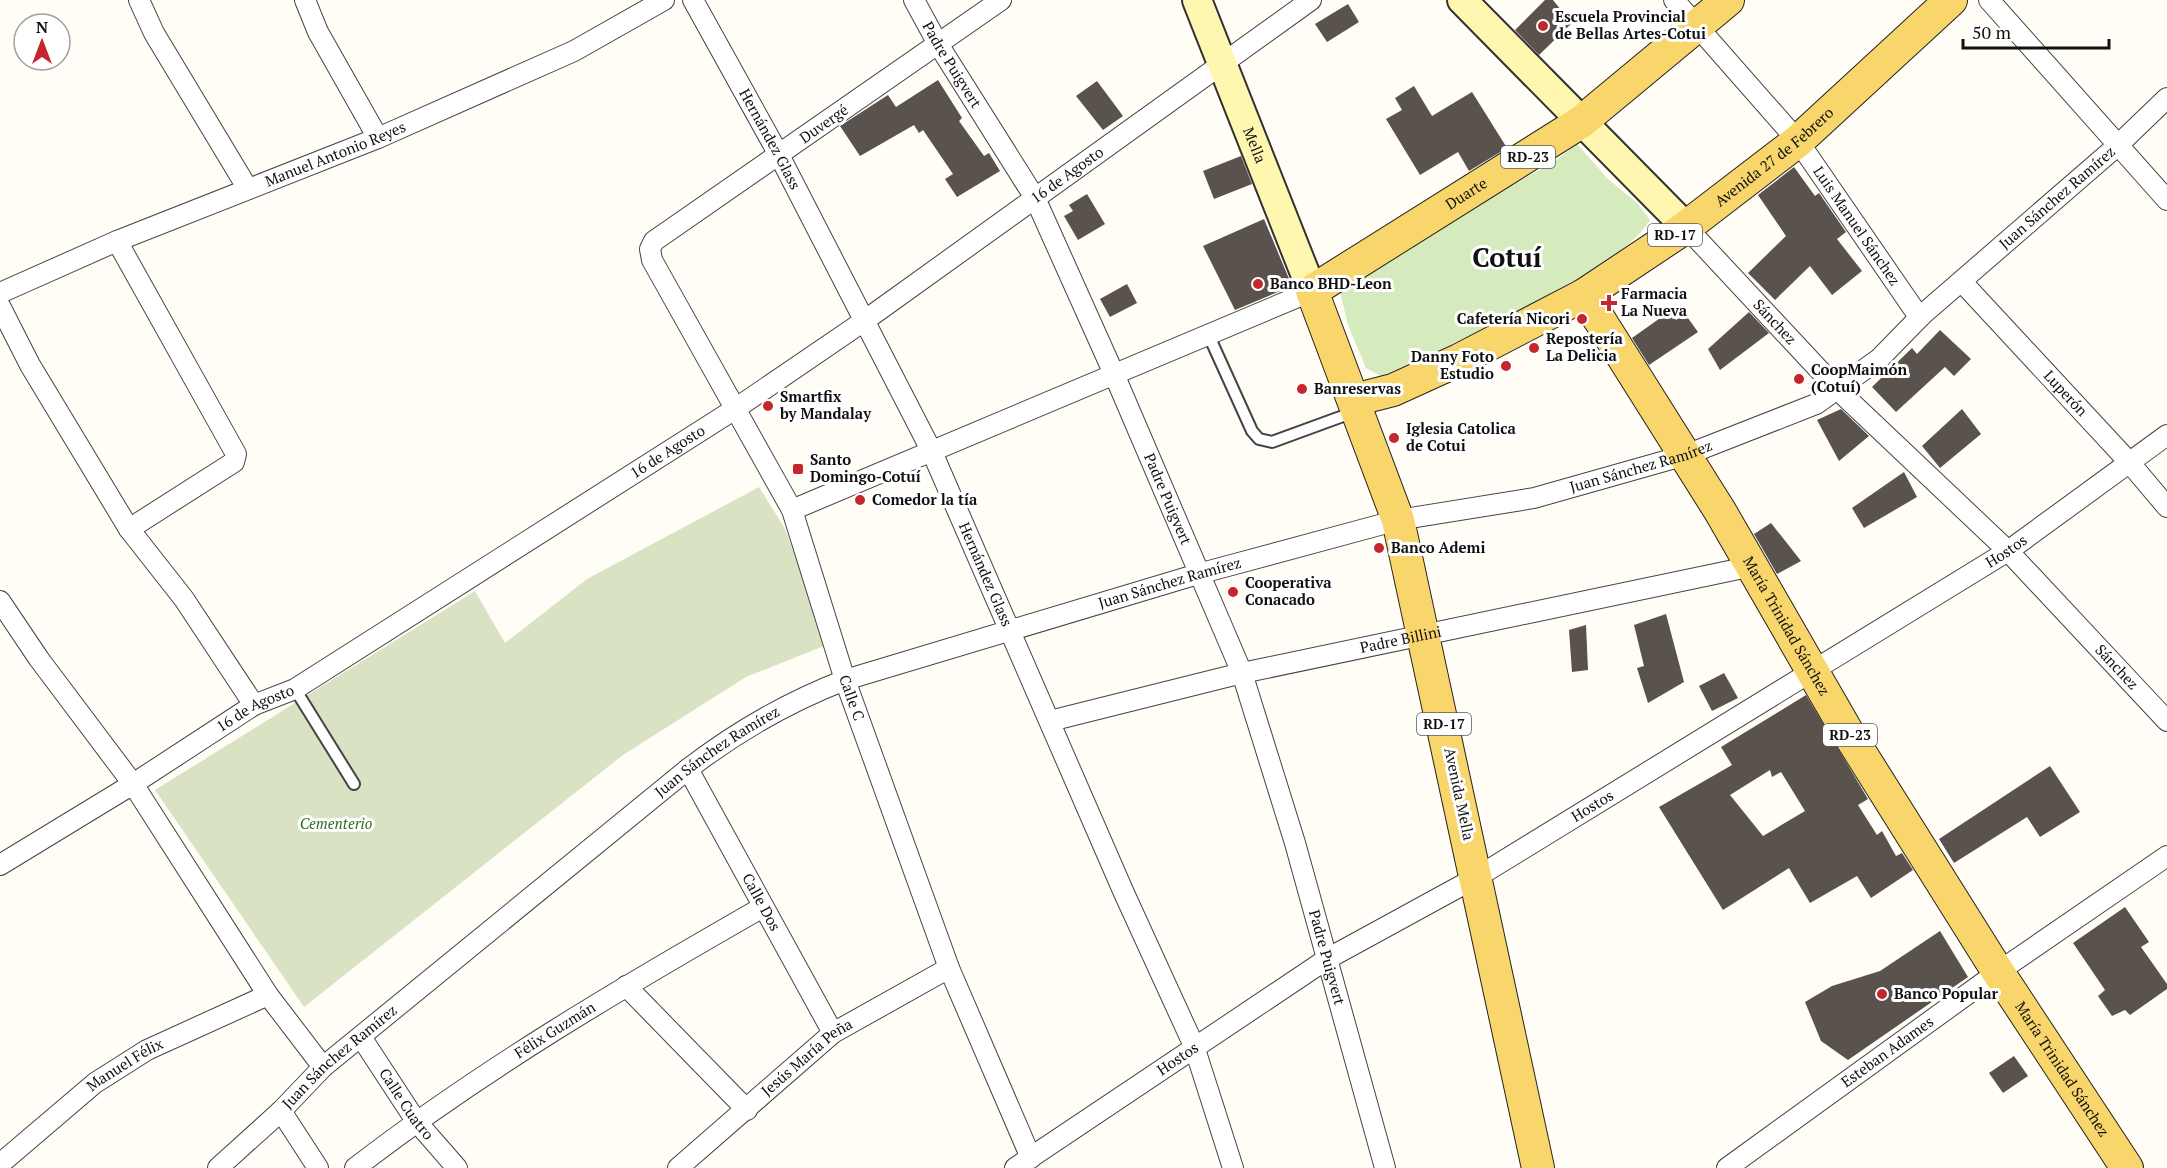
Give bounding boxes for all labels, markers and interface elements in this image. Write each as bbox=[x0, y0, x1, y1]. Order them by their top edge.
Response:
place label: Escuela Provincial de Bellas Artes-Cotui bbox=[1555, 6, 1706, 43]
north arrow bbox=[12, 12, 72, 72]
scale bar bbox=[1963, 12, 2108, 50]
text: N bbox=[36, 16, 48, 38]
street label: Padre Puigvert bbox=[919, 18, 987, 112]
marker: Escuela Provincial de Bellas Artes-Cotui bbox=[1536, 19, 1550, 33]
text: 50 m bbox=[1972, 20, 2012, 44]
street label: Hernández Glass bbox=[735, 85, 806, 193]
street label: Duvergé bbox=[795, 99, 852, 147]
street label: Avenida 27 de Febrero bbox=[1710, 102, 1837, 210]
street label: Manuel Antonio Reyes bbox=[262, 116, 408, 191]
street label: Mella bbox=[1239, 124, 1272, 166]
street label: 16 de Agosto bbox=[1026, 141, 1107, 207]
street label: Juan Sánchez Ramírez bbox=[1994, 141, 2119, 253]
road number: RD-23 bbox=[1501, 146, 1555, 168]
street label: Luis Manuel Sánchez bbox=[1809, 162, 1905, 289]
street label: Duarte bbox=[1441, 172, 1491, 214]
road number: RD-17 bbox=[1648, 224, 1702, 246]
district label: Cotuí bbox=[1472, 239, 1542, 275]
place label: Banco BHD-Leon bbox=[1270, 273, 1392, 293]
marker: Banco BHD-Leon bbox=[1251, 277, 1265, 291]
place label: Farmacia La Nueva bbox=[1621, 283, 1688, 320]
street label: Sánchez bbox=[1749, 294, 1801, 348]
marker: Farmacia La Nueva bbox=[1602, 296, 1616, 310]
place label: Cafetería Nicori bbox=[1457, 308, 1570, 328]
marker: Cafetería Nicori bbox=[1575, 312, 1589, 326]
place label: Repostería La Delicia bbox=[1546, 328, 1623, 365]
marker: Repostería La Delicia bbox=[1527, 341, 1541, 355]
place label: Danny Foto Estudio bbox=[1411, 346, 1494, 383]
marker: Danny Foto Estudio bbox=[1499, 359, 1513, 373]
place label: CoopMaimón (Cotuí) bbox=[1811, 359, 1907, 396]
street label: Luperón bbox=[2040, 365, 2093, 420]
marker: CoopMaimón (Cotuí) bbox=[1792, 372, 1806, 386]
place label: Banreservas bbox=[1314, 378, 1401, 398]
marker: Banreservas bbox=[1295, 382, 1309, 396]
place label: Smartfix by Mandalay bbox=[779, 386, 872, 423]
marker: Smartfix by Mandalay bbox=[761, 399, 775, 413]
place label: Iglesia Catolica de Cotui bbox=[1406, 418, 1516, 455]
street label: 16 de Agosto bbox=[626, 420, 708, 482]
marker: Iglesia Catolica de Cotui bbox=[1387, 431, 1401, 445]
street label: Juan Sánchez Ramírez bbox=[1567, 435, 1715, 496]
place label: Santo Domingo-Cotuí bbox=[810, 449, 921, 486]
street label: Padre Puigvert bbox=[1140, 450, 1197, 548]
marker: Santo Domingo-Cotuí bbox=[791, 462, 805, 476]
place label: Comedor la tía bbox=[872, 489, 978, 509]
marker: Comedor la tía bbox=[853, 493, 867, 507]
street label: Hernández Glass bbox=[955, 519, 1018, 629]
street label: Hostos bbox=[1981, 529, 2031, 572]
place label: Banco Ademi bbox=[1391, 537, 1485, 557]
marker: Banco Ademi bbox=[1372, 541, 1386, 555]
street label: Juan Sánchez Ramírez bbox=[1096, 552, 1243, 612]
street label: María Trinidad Sánchez bbox=[1739, 552, 1835, 699]
place label: Cooperativa Conacado bbox=[1245, 572, 1332, 609]
marker: Cooperativa Conacado bbox=[1226, 585, 1240, 599]
street label: Padre Billini bbox=[1358, 621, 1443, 657]
street label: Sánchez bbox=[2091, 639, 2143, 693]
street label: Calle C bbox=[835, 672, 870, 723]
street label: 16 de Agosto bbox=[212, 679, 297, 736]
street label: Juan Sánchez Ramírez bbox=[650, 701, 783, 801]
road number: RD-17 bbox=[1417, 713, 1471, 735]
road number: RD-23 bbox=[1823, 724, 1877, 746]
street label: Avenida Mella bbox=[1440, 746, 1480, 842]
street label: Hostos bbox=[1567, 785, 1617, 826]
park label: Cementerio bbox=[300, 813, 373, 833]
street label: Calle Dos bbox=[738, 869, 786, 934]
street label: Padre Puigvert bbox=[1305, 907, 1350, 1007]
place label: Banco Popular bbox=[1894, 983, 1999, 1003]
marker: Banco Popular bbox=[1875, 987, 1889, 1001]
street label: Félix Guzmán bbox=[510, 997, 599, 1062]
street label: María Trinidad Sánchez bbox=[2011, 997, 2114, 1140]
street label: Juan Sánchez Ramírez bbox=[277, 1000, 401, 1113]
street label: Esteban Adames bbox=[1837, 1011, 1937, 1091]
street label: Jesús María Peña bbox=[757, 1013, 856, 1100]
street label: Manuel Félix bbox=[82, 1033, 166, 1095]
street label: Hostos bbox=[1153, 1037, 1202, 1079]
street label: Calle Cuatro bbox=[375, 1064, 439, 1144]

